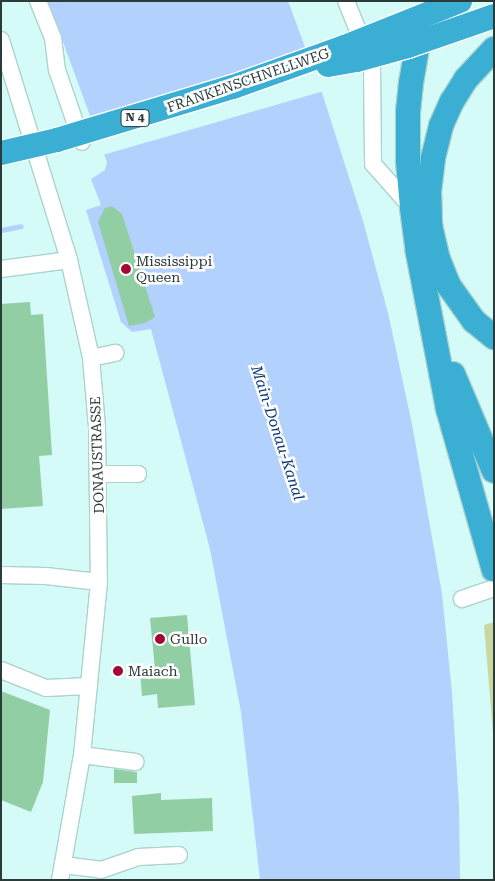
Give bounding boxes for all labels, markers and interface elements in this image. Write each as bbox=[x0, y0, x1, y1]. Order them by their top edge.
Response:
street label: FRANKENSCHNELLWEG bbox=[165, 44, 331, 116]
road number: N 4 bbox=[120, 109, 150, 128]
place label: Mississippi Queen bbox=[136, 253, 212, 286]
marker: Mississippi Queen bbox=[120, 263, 132, 275]
water label: Main-Donau-Kanal bbox=[247, 363, 307, 503]
street label: DONAUSTRASSE bbox=[87, 396, 107, 514]
place label: Gullo bbox=[170, 631, 207, 647]
marker: Gullo bbox=[154, 633, 166, 645]
place label: Maiach bbox=[128, 663, 178, 679]
marker: Maiach bbox=[112, 665, 124, 677]

